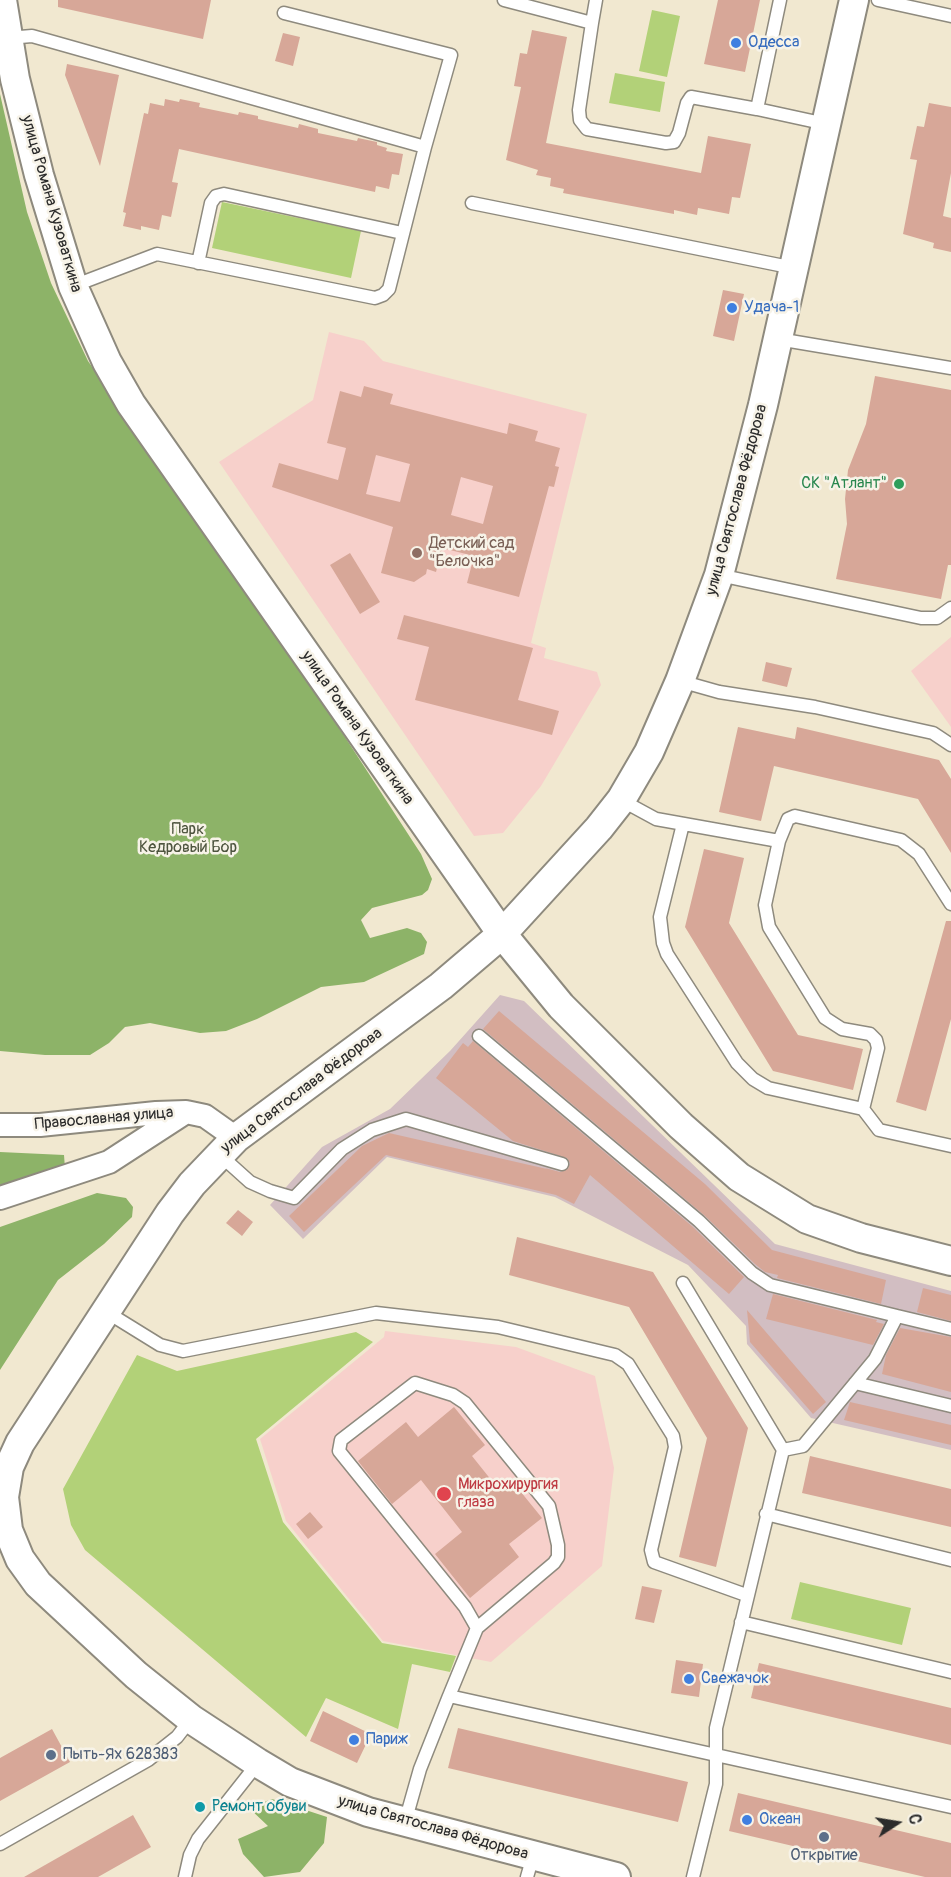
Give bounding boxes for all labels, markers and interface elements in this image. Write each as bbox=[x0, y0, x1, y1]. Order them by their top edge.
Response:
place label: Одесса bbox=[748, 33, 799, 53]
marker: Одесса bbox=[729, 36, 743, 50]
street label: улица Романа Кузоваткина bbox=[17, 113, 85, 295]
place label: Удача-1 bbox=[744, 298, 799, 318]
marker: Удача-1 bbox=[725, 301, 739, 315]
street label: улица Святослава Фёдорова bbox=[702, 402, 772, 598]
place label: СК "Атлант" bbox=[801, 474, 887, 494]
marker: СК "Атлант" bbox=[892, 477, 906, 491]
place label: Детский сад "Белочка" bbox=[429, 534, 514, 572]
marker: Детский сад "Белочка" bbox=[410, 546, 424, 560]
street label: улица Романа Кузоваткина bbox=[297, 647, 417, 809]
park label: Парк Кедровый Бор bbox=[139, 820, 237, 858]
street label: улица Святослава Фёдорова bbox=[218, 1024, 386, 1158]
street label: Православная улица bbox=[34, 1103, 174, 1135]
place label: Микрохирургия глаза bbox=[458, 1475, 558, 1513]
marker: Микрохирургия глаза bbox=[435, 1485, 453, 1503]
place label: Свежачок bbox=[701, 1669, 769, 1689]
marker: Свежачок bbox=[682, 1672, 696, 1686]
place label: Париж bbox=[366, 1730, 408, 1750]
marker: Париж bbox=[347, 1733, 361, 1747]
place label: Пыть-Ях 628383 bbox=[63, 1745, 178, 1765]
marker: Пыть-Ях 628383 bbox=[44, 1748, 58, 1762]
street label: улица Святослава Фёдорова bbox=[336, 1792, 530, 1864]
north arrow bbox=[867, 1793, 927, 1853]
place label: Ремонт обуви bbox=[212, 1797, 306, 1817]
marker: Ремонт обуви bbox=[193, 1800, 207, 1814]
place label: Океан bbox=[759, 1810, 801, 1830]
text: С bbox=[904, 1812, 925, 1826]
marker: Океан bbox=[740, 1813, 754, 1827]
marker: Открытие bbox=[817, 1830, 831, 1844]
place label: Открытие bbox=[790, 1846, 858, 1866]

